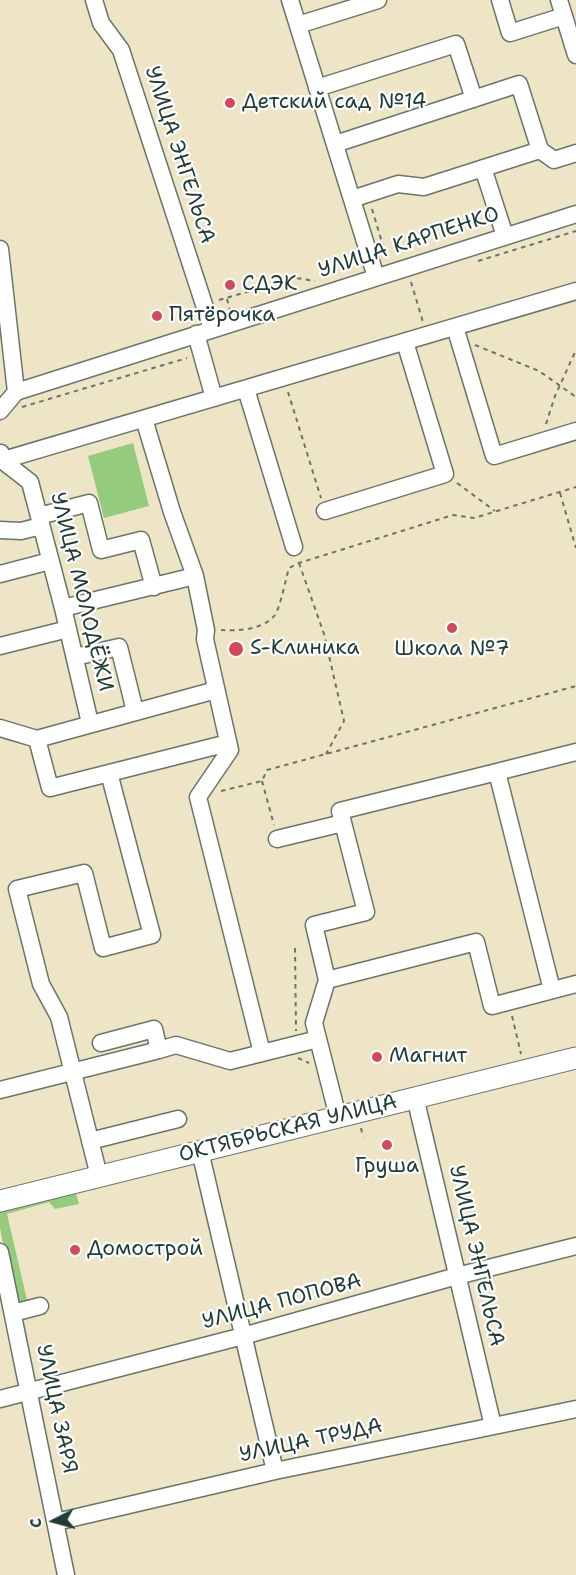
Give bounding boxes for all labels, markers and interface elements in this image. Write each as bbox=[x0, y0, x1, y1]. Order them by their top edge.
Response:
street label: УЛИЦА ЭНГЕЛЬСА bbox=[138, 63, 220, 247]
place label: Детский сад №14 bbox=[242, 90, 426, 116]
marker: Детский сад №14 bbox=[223, 96, 237, 110]
street label: УЛИЦА КАРПЕНКО bbox=[316, 202, 502, 284]
place label: СДЭК bbox=[242, 272, 297, 298]
marker: СДЭК bbox=[223, 278, 237, 292]
place label: Пятёрочка bbox=[169, 303, 275, 329]
marker: Пятёрочка bbox=[150, 309, 164, 323]
street label: УЛИЦА МОЛОДЁЖИ bbox=[44, 490, 118, 694]
marker: Школа №7 bbox=[445, 621, 459, 635]
place label: S-Клиника bbox=[250, 636, 359, 662]
place label: Школа №7 bbox=[394, 637, 510, 663]
marker: S-Клиника bbox=[227, 640, 245, 658]
place label: Магнит bbox=[389, 1044, 467, 1070]
marker: Магнит bbox=[370, 1050, 384, 1064]
street label: ОКТЯБРЬСКАЯ УЛИЦА bbox=[176, 1090, 400, 1168]
marker: Груша bbox=[380, 1138, 394, 1152]
place label: Груша bbox=[355, 1154, 419, 1180]
street label: УЛИЦА ЭНГЕЛЬСА bbox=[443, 1163, 509, 1349]
place label: Домострой bbox=[87, 1237, 203, 1263]
marker: Домострой bbox=[68, 1243, 82, 1257]
street label: УЛИЦА ПОПОВА bbox=[200, 1269, 364, 1335]
street label: УЛИЦА ЗАРЯ bbox=[30, 1342, 82, 1476]
street label: УЛИЦА ТРУДА bbox=[237, 1414, 385, 1468]
north arrow bbox=[24, 1491, 84, 1551]
text: С bbox=[25, 1517, 47, 1529]

